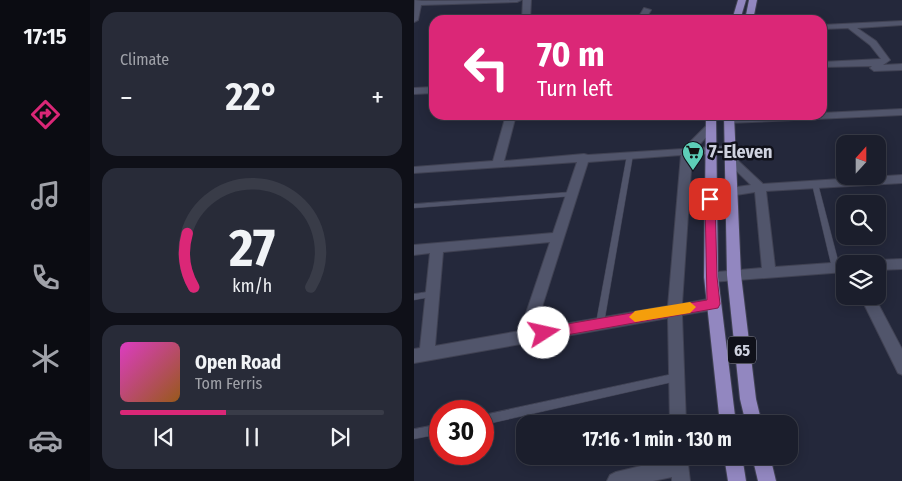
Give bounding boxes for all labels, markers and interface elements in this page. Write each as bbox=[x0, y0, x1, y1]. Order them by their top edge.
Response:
text: 17:15 bbox=[23, 23, 67, 50]
text: 70 m bbox=[537, 33, 605, 75]
icon: left bbox=[454, 35, 519, 100]
text: Climate bbox=[120, 50, 169, 69]
text: 22° bbox=[225, 74, 278, 120]
text: Turn left bbox=[537, 75, 613, 102]
text: − bbox=[120, 81, 133, 114]
text: + bbox=[371, 81, 384, 114]
icon: directions bbox=[28, 97, 63, 132]
north arrow bbox=[836, 135, 886, 185]
map controls bbox=[836, 135, 886, 305]
supermarket icon: 7-Eleven bbox=[681, 140, 705, 171]
place label: 7-Eleven bbox=[709, 141, 772, 163]
icon: music bbox=[28, 178, 63, 213]
pin bbox=[689, 178, 731, 220]
icon: arrive bbox=[696, 185, 724, 213]
button: search bbox=[836, 195, 886, 245]
text: 27 bbox=[228, 217, 275, 280]
button: layers bbox=[836, 255, 886, 305]
icon: phone bbox=[28, 260, 63, 295]
text: km/h bbox=[232, 275, 272, 297]
position arrow bbox=[517, 306, 569, 358]
road number: 65 bbox=[728, 336, 756, 364]
icon: climate bbox=[28, 341, 63, 376]
text: Open Road bbox=[195, 351, 281, 374]
text: Tom Ferris bbox=[195, 374, 262, 393]
speed limit sign: 30 bbox=[429, 400, 494, 465]
icon: car bbox=[28, 423, 63, 458]
icon: previous bbox=[150, 423, 178, 451]
icon: pause bbox=[238, 423, 266, 451]
icon: next bbox=[326, 423, 354, 451]
text: 17:16 · 1 min · 130 m bbox=[582, 428, 732, 451]

